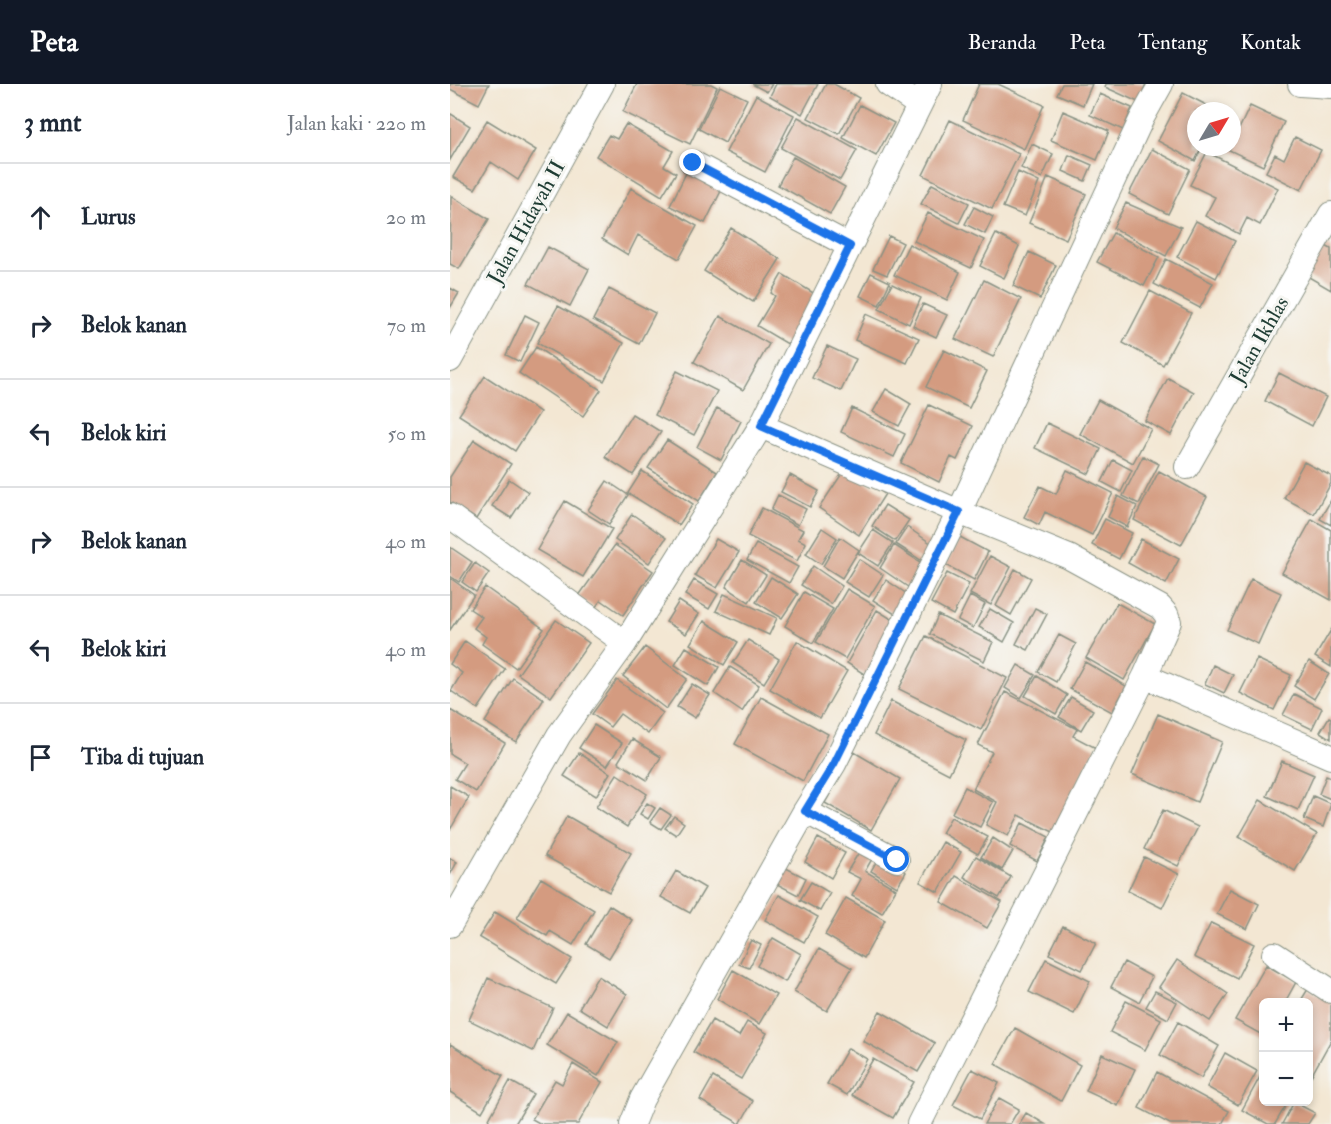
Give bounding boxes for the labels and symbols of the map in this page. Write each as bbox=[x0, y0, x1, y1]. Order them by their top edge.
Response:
north arrow bbox=[1187, 102, 1241, 156]
route end bbox=[679, 149, 705, 175]
street label: Jalan Hidayah II bbox=[481, 156, 572, 290]
street label: Jalan Ikhlas bbox=[1223, 292, 1295, 390]
route start bbox=[883, 846, 909, 872]

